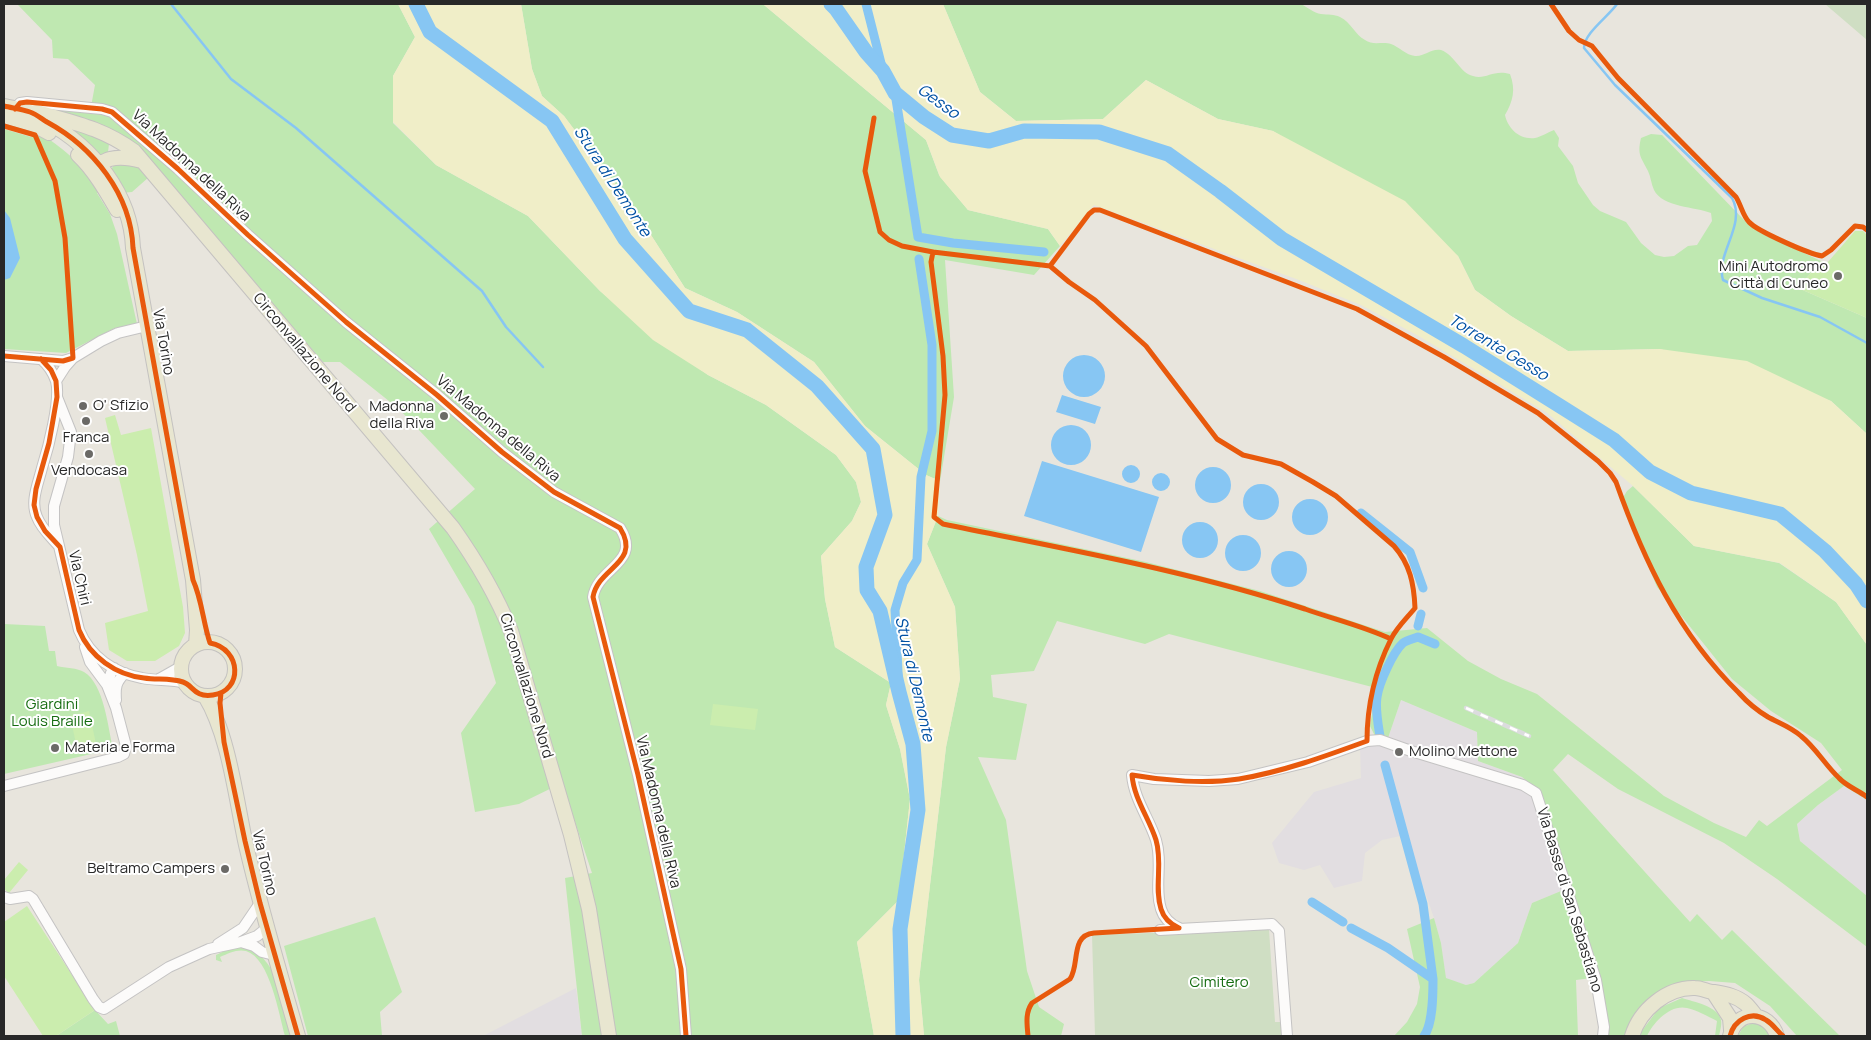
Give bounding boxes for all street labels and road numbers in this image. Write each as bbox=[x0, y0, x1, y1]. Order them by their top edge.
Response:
street label: Via Madonna della Riva bbox=[128, 106, 254, 226]
street label: Circonvallazione Nord bbox=[249, 290, 359, 416]
street label: Via Torino bbox=[148, 308, 178, 376]
street label: Via Madonna della Riva bbox=[433, 372, 563, 486]
street label: Via Chiri bbox=[64, 549, 94, 607]
street label: Circonvallazione Nord bbox=[495, 611, 557, 761]
street label: Via Madonna della Riva bbox=[632, 734, 684, 890]
street label: Via Basse di San Sebastiano bbox=[1532, 805, 1606, 995]
street label: Via Torino bbox=[248, 828, 280, 898]

